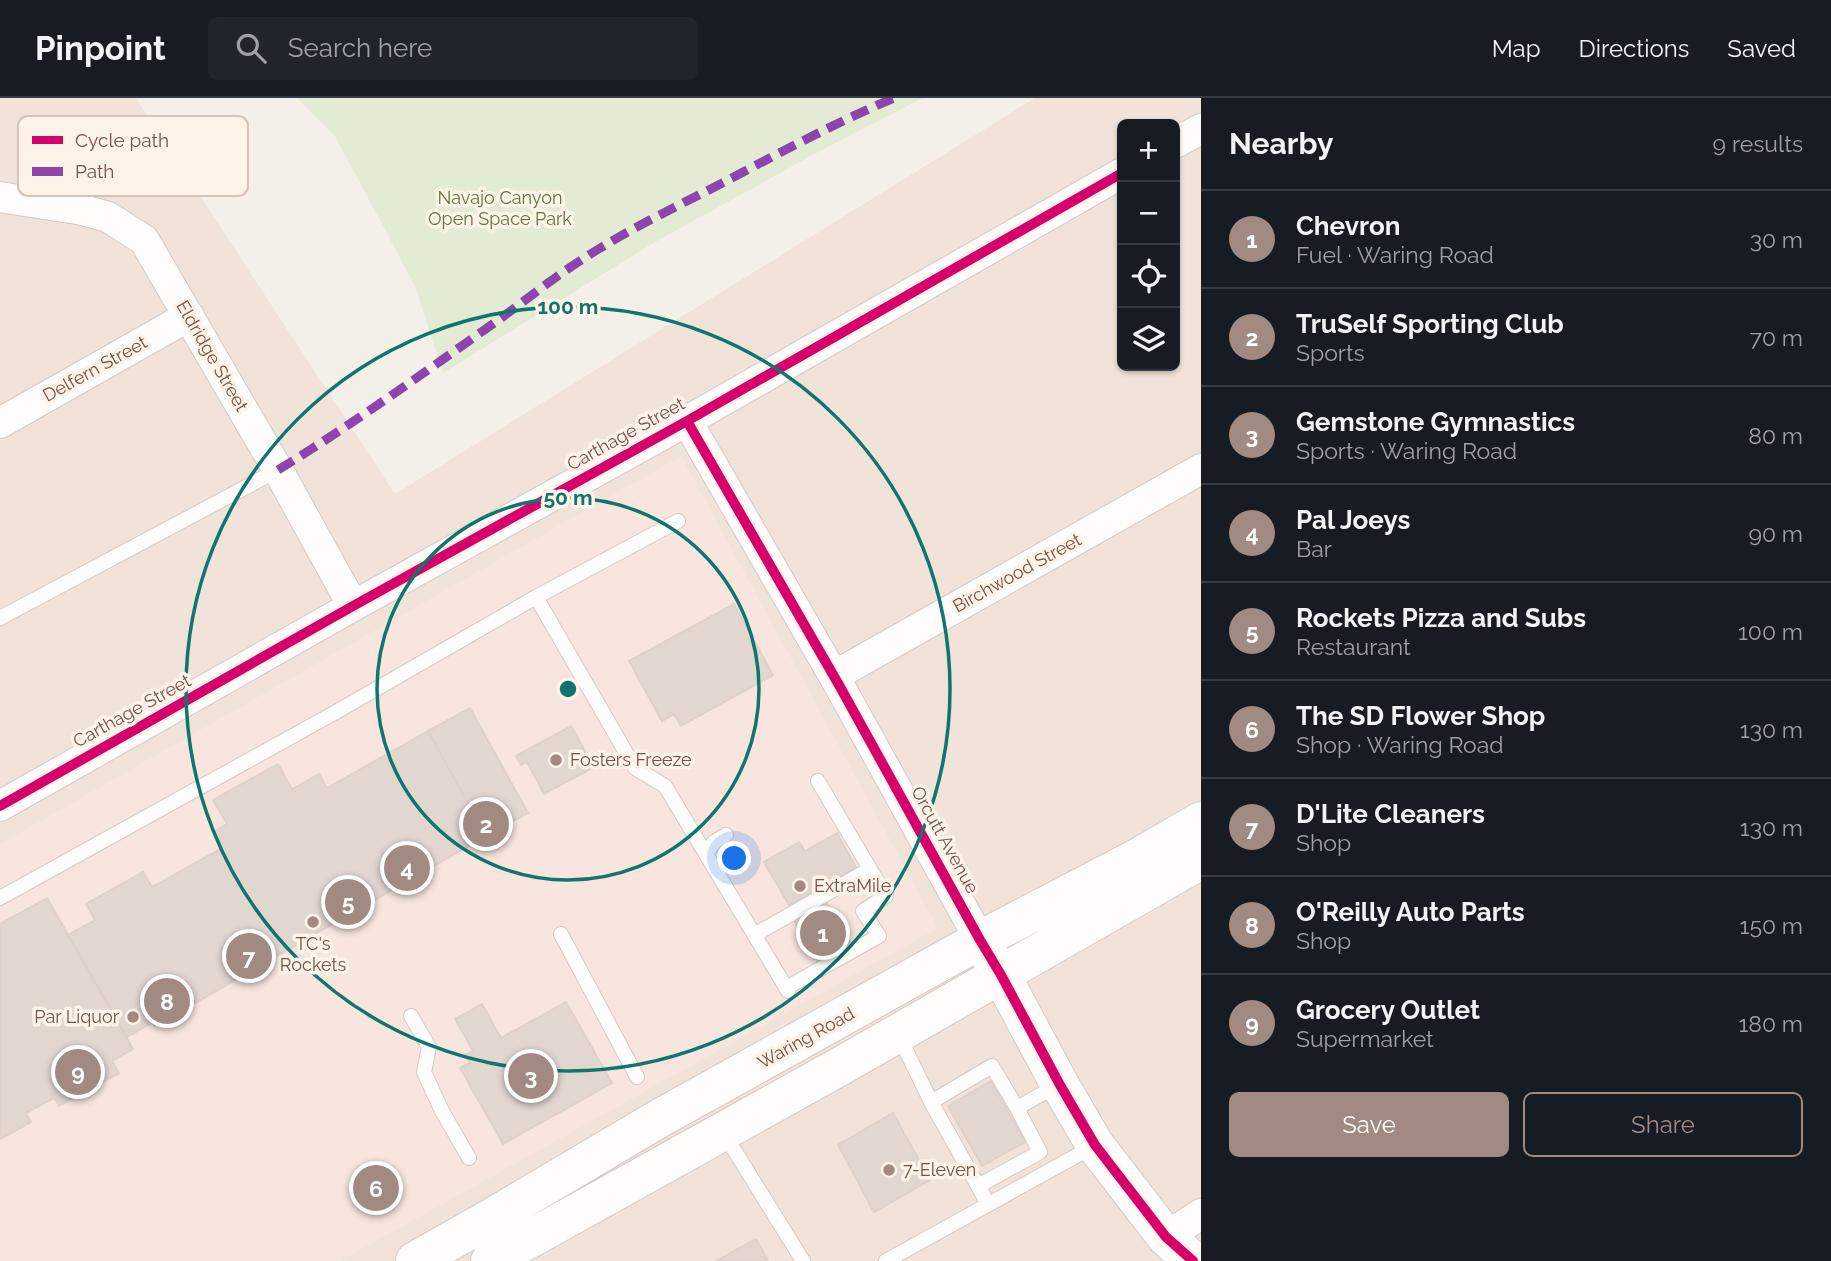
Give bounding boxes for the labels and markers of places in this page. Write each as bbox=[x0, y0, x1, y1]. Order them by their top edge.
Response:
centre of rings bbox=[556, 677, 580, 701]
place label: Fosters Freeze bbox=[570, 749, 692, 770]
marker: Fosters Freeze bbox=[548, 752, 564, 768]
pin: 2 bbox=[463, 798, 509, 850]
pin: 4 bbox=[384, 842, 430, 894]
place label: ExtraMile bbox=[814, 875, 892, 896]
pin: 5 bbox=[325, 876, 371, 928]
marker: ExtraMile bbox=[792, 878, 808, 894]
pin: 1 bbox=[800, 907, 846, 959]
marker: TC's Rockets bbox=[305, 914, 321, 930]
pin: 7 bbox=[226, 930, 272, 982]
place label: TC's Rockets bbox=[280, 933, 346, 975]
pin: 8 bbox=[144, 975, 190, 1027]
place label: Par Liquor bbox=[34, 1006, 120, 1027]
marker: Par Liquor bbox=[125, 1009, 141, 1025]
pin: 9 bbox=[55, 1046, 101, 1098]
pin: 3 bbox=[508, 1050, 554, 1102]
place label: 7-Eleven bbox=[903, 1159, 976, 1180]
pin: 6 bbox=[353, 1162, 399, 1214]
marker: 7-Eleven bbox=[881, 1162, 897, 1178]

